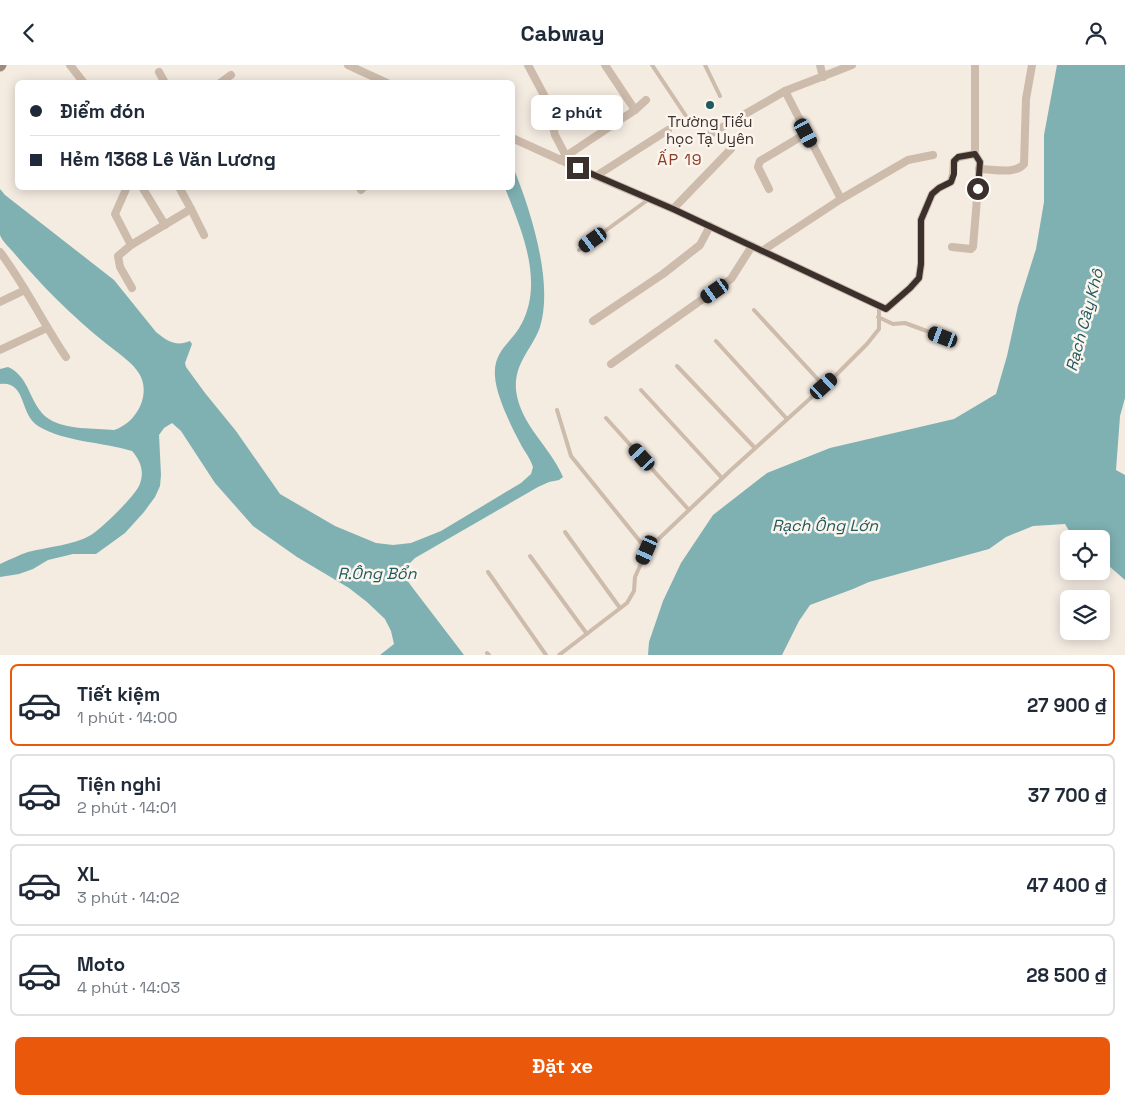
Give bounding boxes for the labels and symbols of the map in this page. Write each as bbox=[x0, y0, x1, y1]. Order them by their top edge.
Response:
callout: 2 phút bbox=[532, 96, 624, 131]
marker: Trường Tiểu học Tạ Uyên bbox=[704, 99, 716, 111]
place label: Trường Tiểu học Tạ Uyên bbox=[666, 112, 754, 148]
car bbox=[792, 116, 819, 150]
district label: ẤP 19 bbox=[657, 149, 703, 170]
route end bbox=[567, 157, 589, 179]
route start bbox=[967, 178, 989, 200]
car bbox=[576, 225, 609, 255]
water label: Rạch Cây Khô bbox=[1061, 266, 1109, 374]
car bbox=[698, 276, 731, 306]
car bbox=[926, 325, 959, 349]
car bbox=[807, 370, 840, 402]
car bbox=[626, 441, 657, 473]
water label: Rạch Ông Lớn bbox=[772, 515, 879, 536]
car bbox=[634, 533, 659, 567]
water label: R.Ông Bổn bbox=[338, 563, 418, 584]

